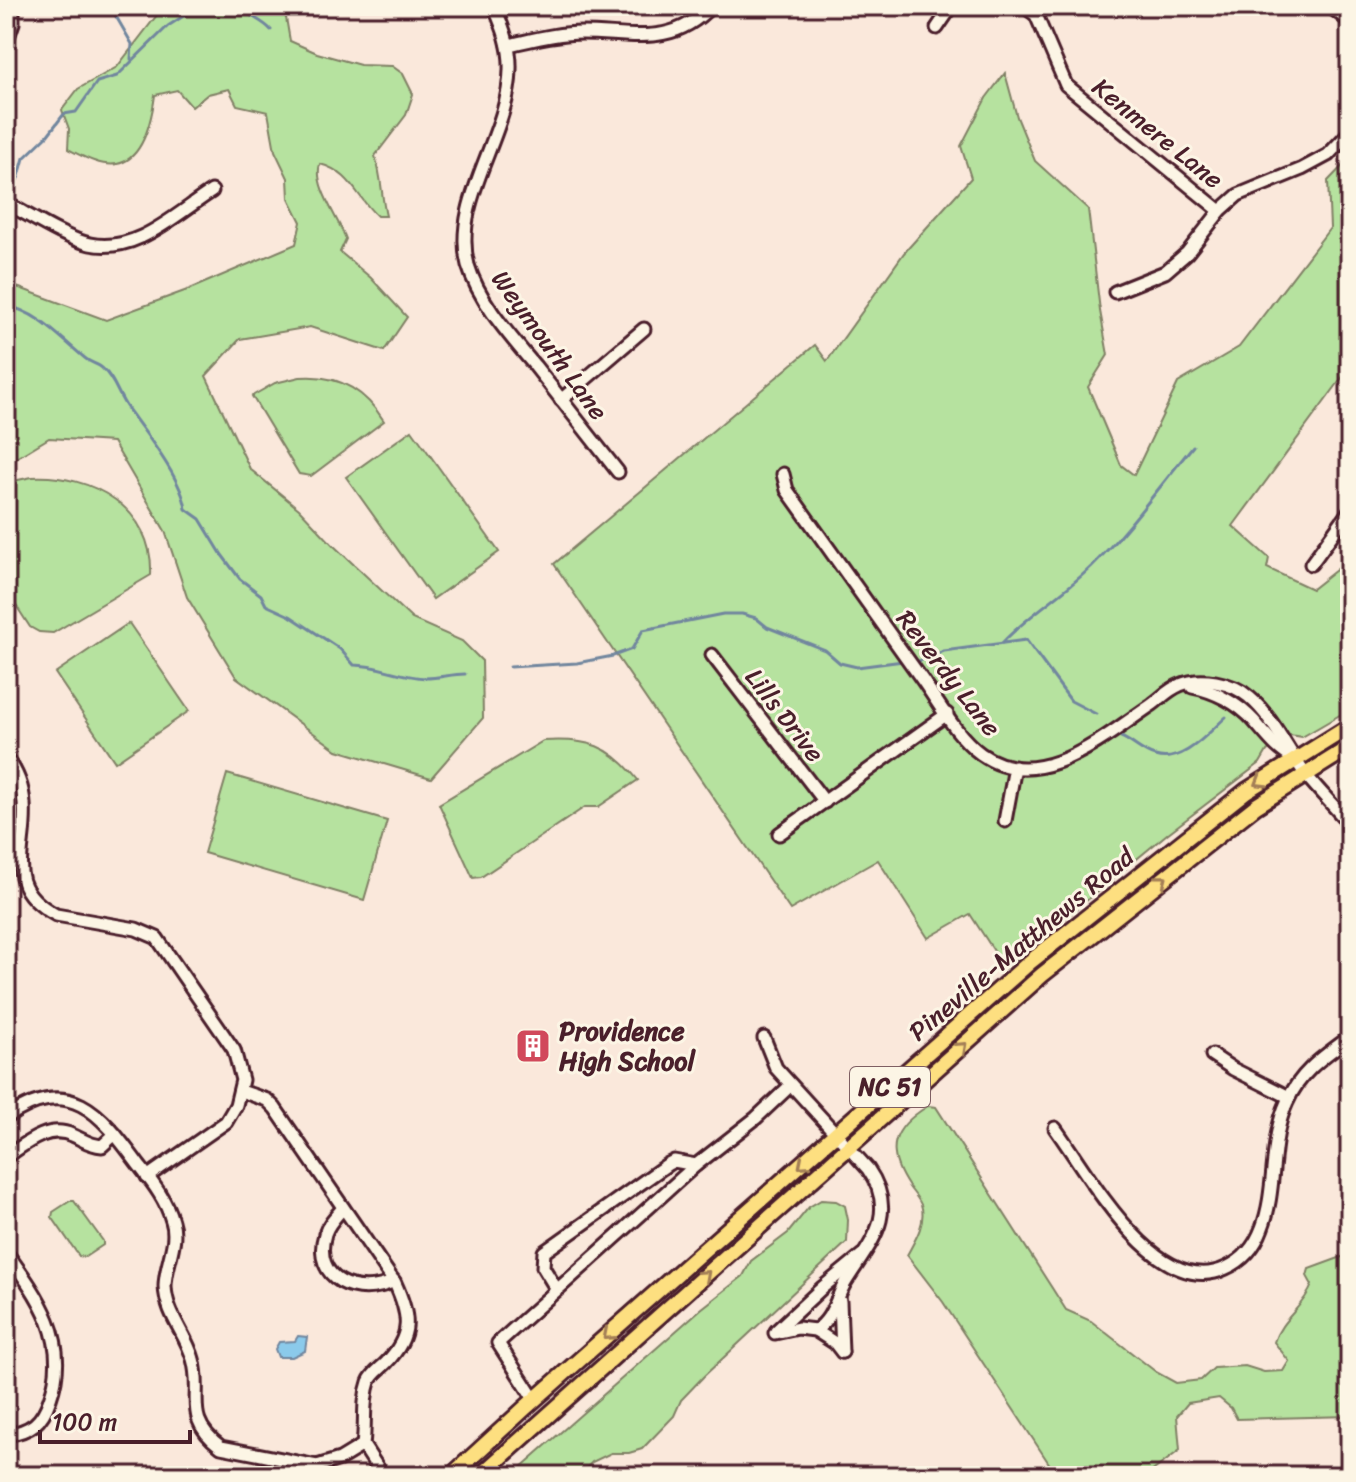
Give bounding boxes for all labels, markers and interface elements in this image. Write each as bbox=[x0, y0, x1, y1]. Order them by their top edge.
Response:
street label: Kenmere Lane bbox=[1082, 65, 1234, 201]
street label: Weymouth Lane bbox=[479, 260, 621, 430]
street label: Reverdy Lane bbox=[884, 599, 1014, 747]
street label: Lills Drive bbox=[733, 657, 837, 773]
one-way arrow bbox=[1254, 772, 1269, 788]
street label: Pineville-Matthews Road bbox=[897, 834, 1146, 1053]
one-way arrow bbox=[1153, 875, 1167, 890]
place label: Providence High School bbox=[559, 1008, 696, 1084]
building icon: Providence High School bbox=[514, 1027, 552, 1065]
one-way arrow bbox=[953, 1042, 968, 1056]
road number: NC 51 bbox=[850, 1067, 930, 1107]
one-way arrow bbox=[798, 1154, 813, 1168]
one-way arrow bbox=[696, 1271, 711, 1285]
one-way arrow bbox=[602, 1325, 617, 1340]
scale bar bbox=[40, 1394, 190, 1444]
text: 100 m bbox=[52, 1401, 117, 1443]

